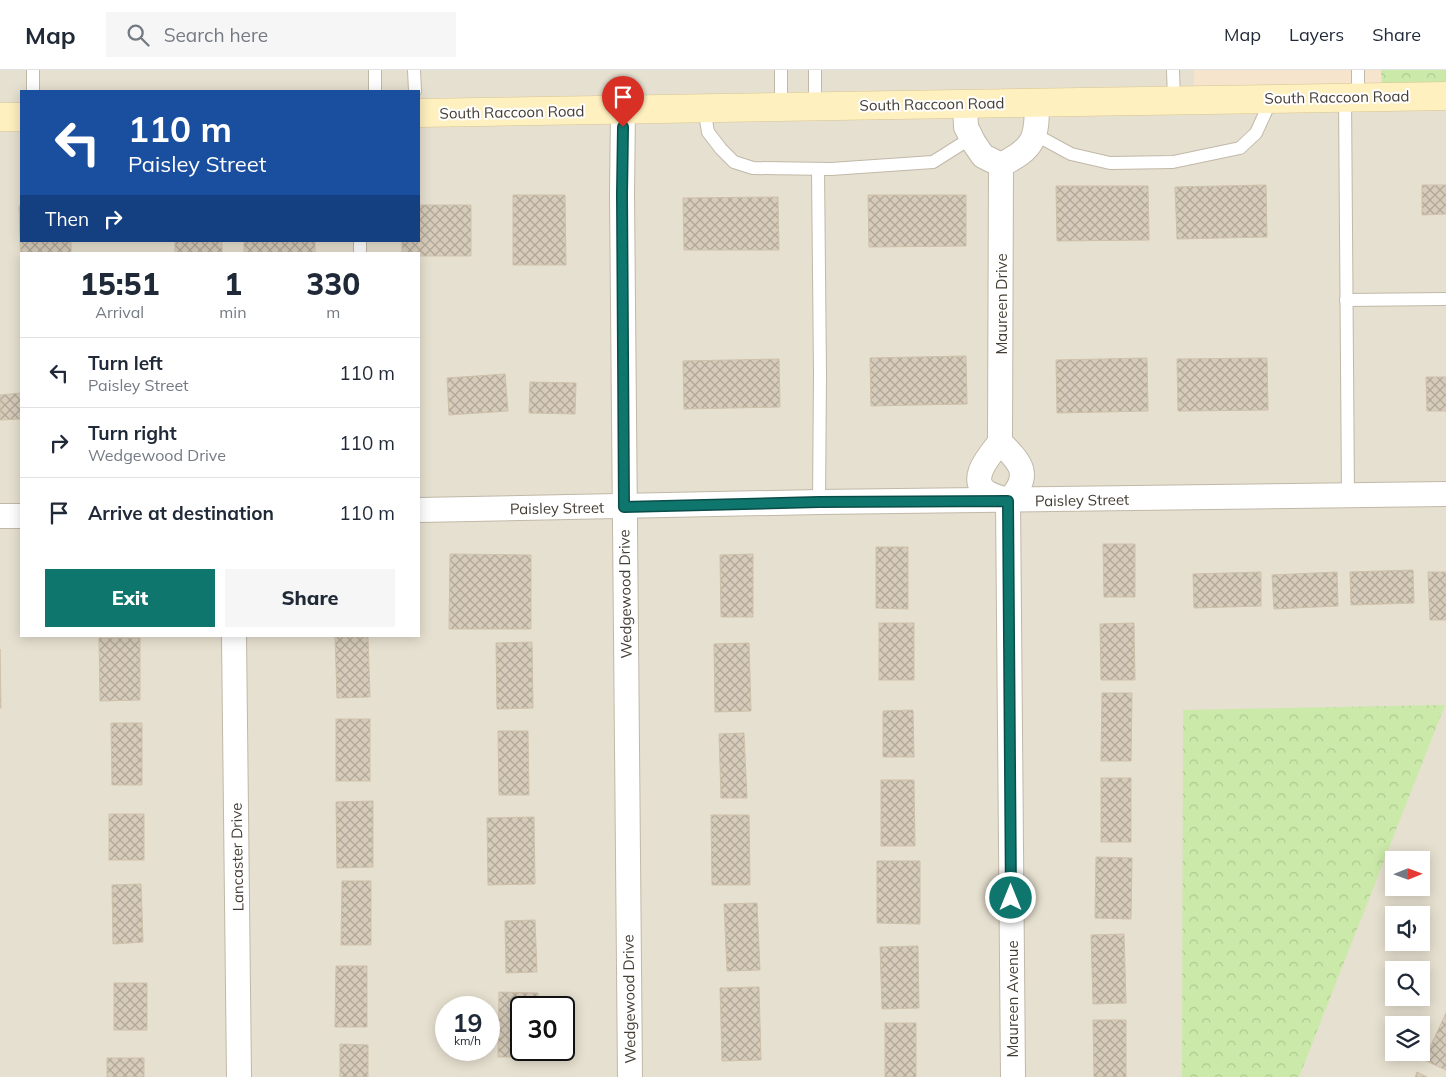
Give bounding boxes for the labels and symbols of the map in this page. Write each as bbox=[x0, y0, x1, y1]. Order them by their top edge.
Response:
pin bbox=[602, 76, 644, 127]
street label: South Raccoon Road bbox=[1264, 86, 1410, 108]
street label: South Raccoon Road bbox=[859, 93, 1005, 115]
street label: South Raccoon Road bbox=[439, 101, 585, 123]
street label: Maureen Drive bbox=[992, 253, 1011, 355]
street label: Paisley Street bbox=[1035, 490, 1129, 510]
street label: Paisley Street bbox=[510, 498, 604, 518]
street label: Wedgewood Drive bbox=[614, 529, 636, 659]
street label: Lancaster Drive bbox=[227, 803, 247, 911]
north arrow bbox=[1385, 851, 1430, 896]
position arrow bbox=[984, 871, 1036, 923]
street label: Wedgewood Drive bbox=[618, 934, 640, 1064]
street label: Maureen Avenue bbox=[1003, 940, 1022, 1058]
speed limit sign: 30 bbox=[510, 996, 575, 1061]

